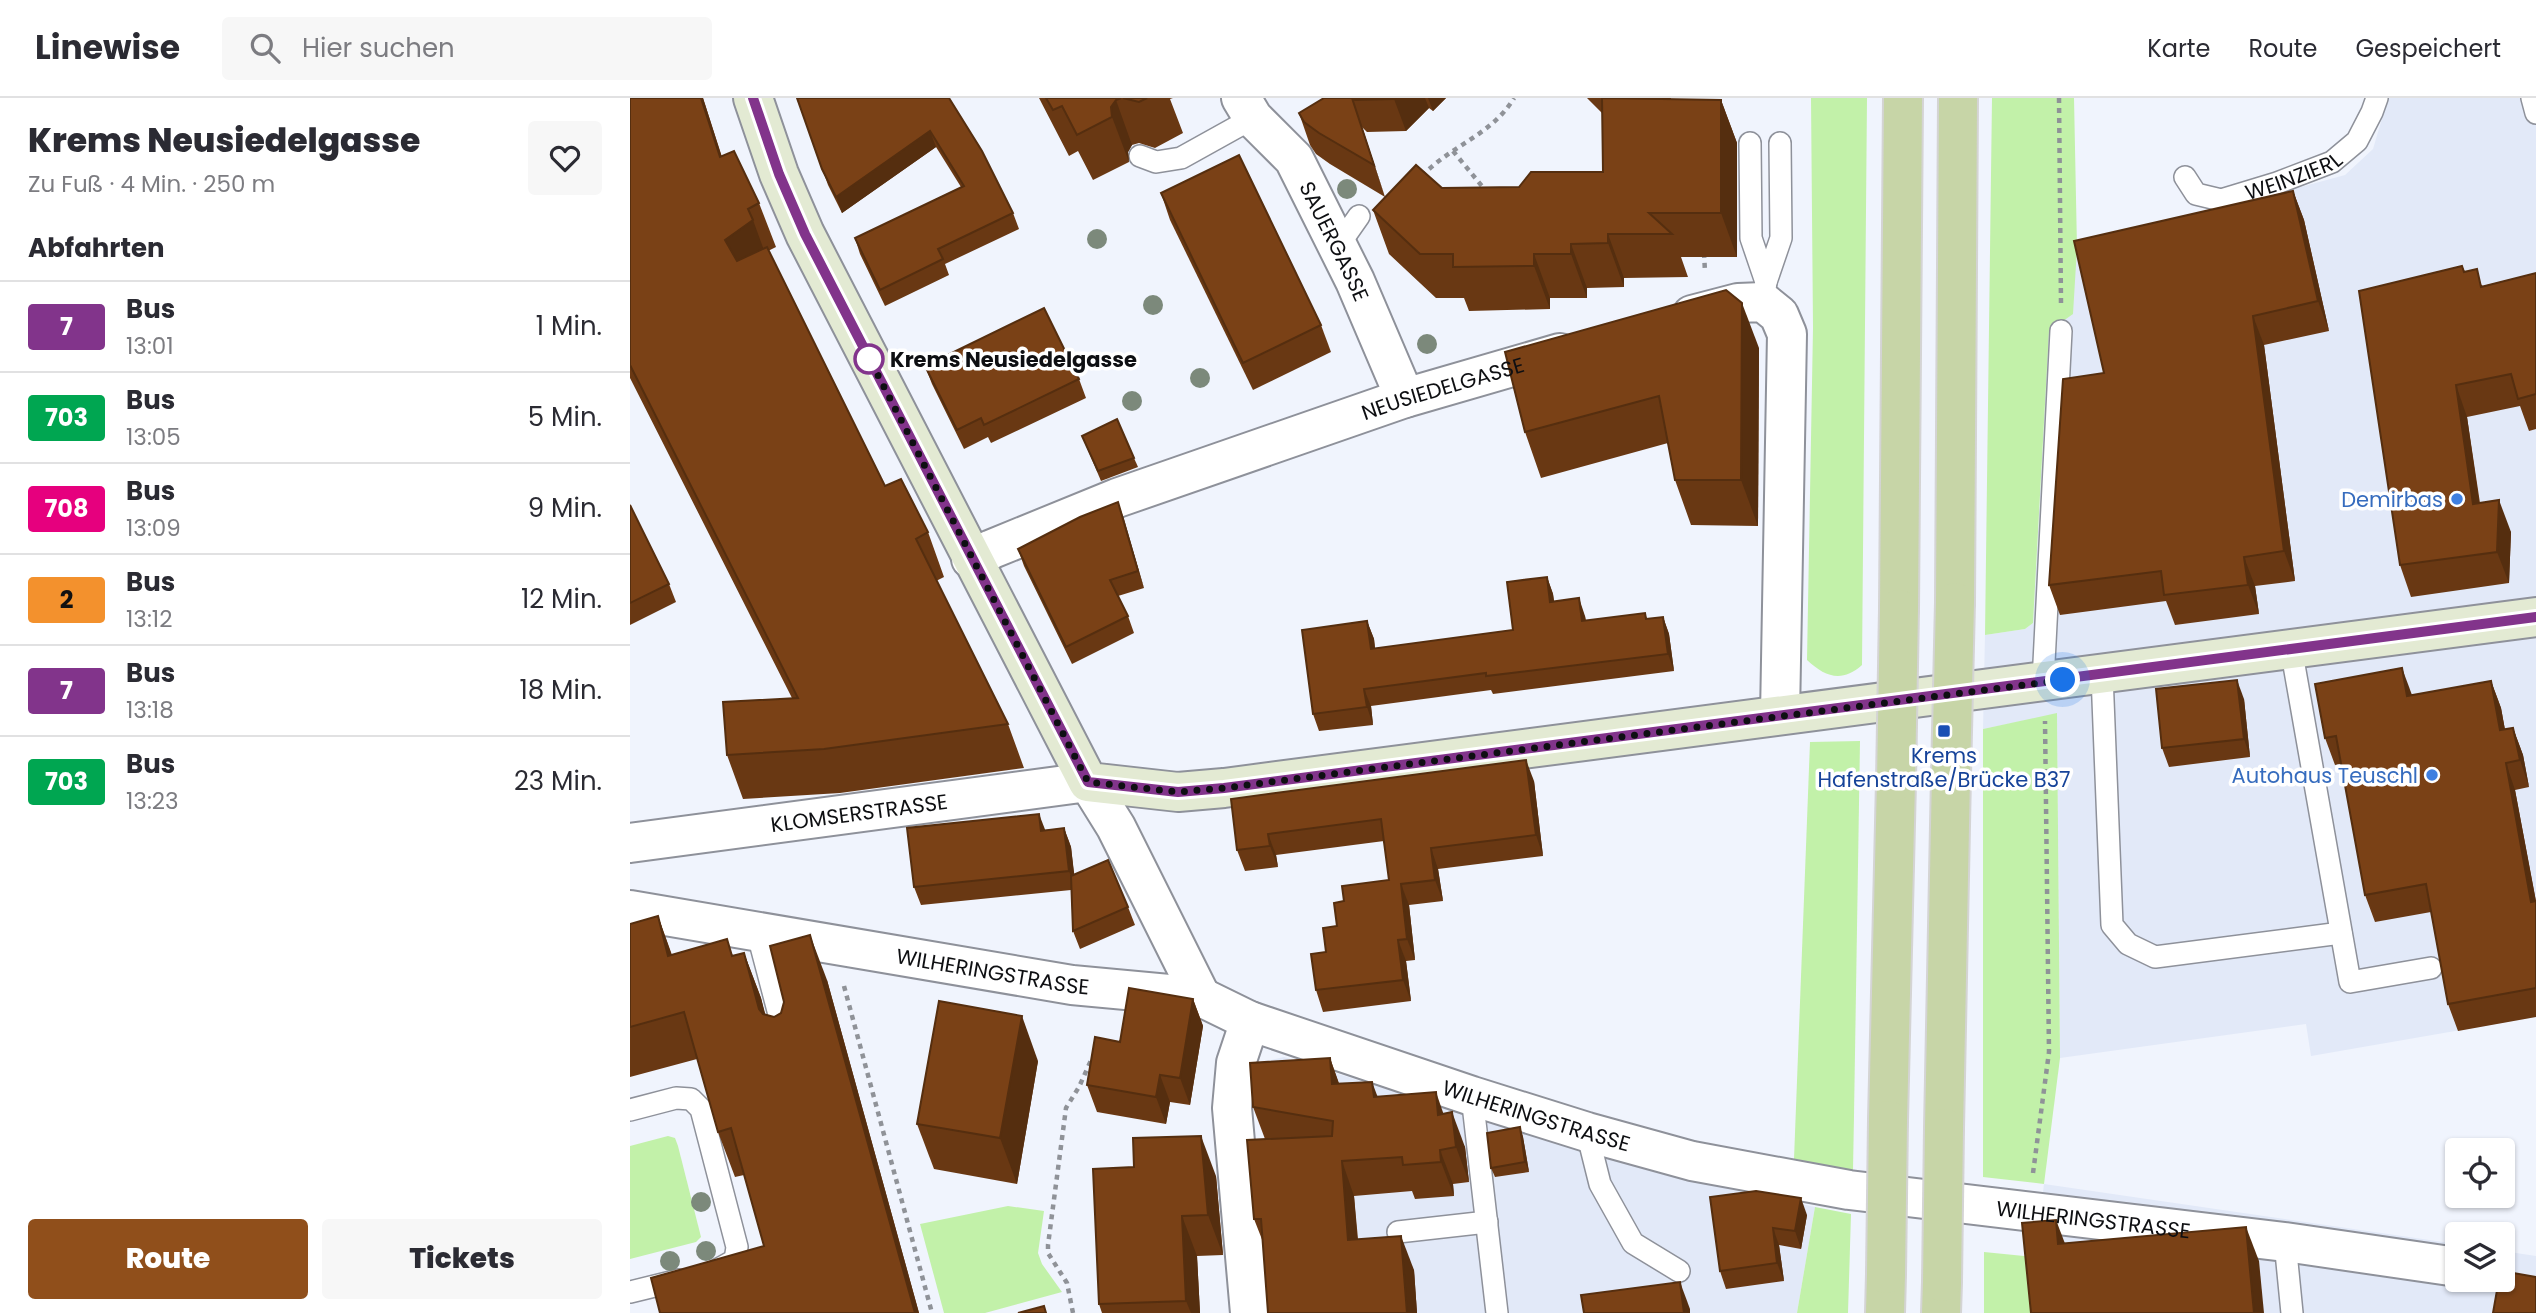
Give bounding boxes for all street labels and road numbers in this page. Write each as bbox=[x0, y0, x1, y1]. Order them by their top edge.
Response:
street label: WEINZIERL bbox=[2242, 145, 2348, 206]
street label: SAUERGASSE bbox=[1293, 176, 1376, 305]
street label: NEUSIEDELGASSE bbox=[1357, 350, 1527, 427]
street label: KLOMSERSTRASSE bbox=[769, 786, 949, 839]
street label: WILHERINGSTRASSE bbox=[894, 941, 1091, 1001]
street label: WILHERINGSTRASSE bbox=[1439, 1073, 1634, 1158]
street label: WILHERINGSTRASSE bbox=[1995, 1193, 2192, 1245]

